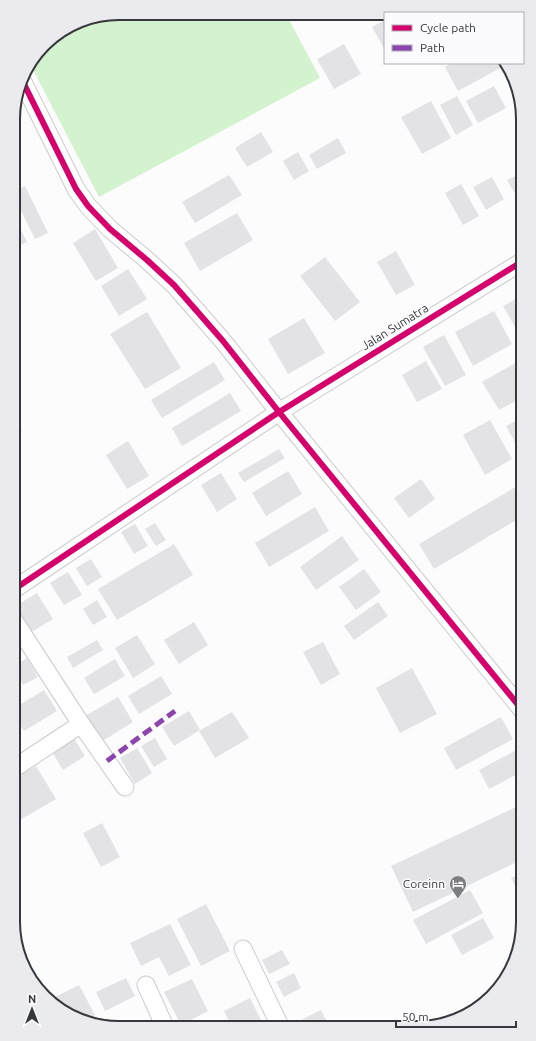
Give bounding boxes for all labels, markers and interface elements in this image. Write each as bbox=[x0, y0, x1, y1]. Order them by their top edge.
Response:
legend bbox=[384, 12, 524, 64]
text: Cycle path bbox=[420, 21, 476, 34]
text: Path bbox=[420, 41, 445, 54]
street label: Jalan Sumatra bbox=[359, 301, 430, 352]
hotel icon: Coreinn bbox=[448, 874, 468, 899]
place label: Coreinn bbox=[403, 877, 445, 890]
north arrow bbox=[12, 989, 52, 1029]
text: N bbox=[28, 993, 36, 1005]
scale bar bbox=[396, 1003, 516, 1029]
text: 50 m bbox=[402, 1010, 429, 1023]

